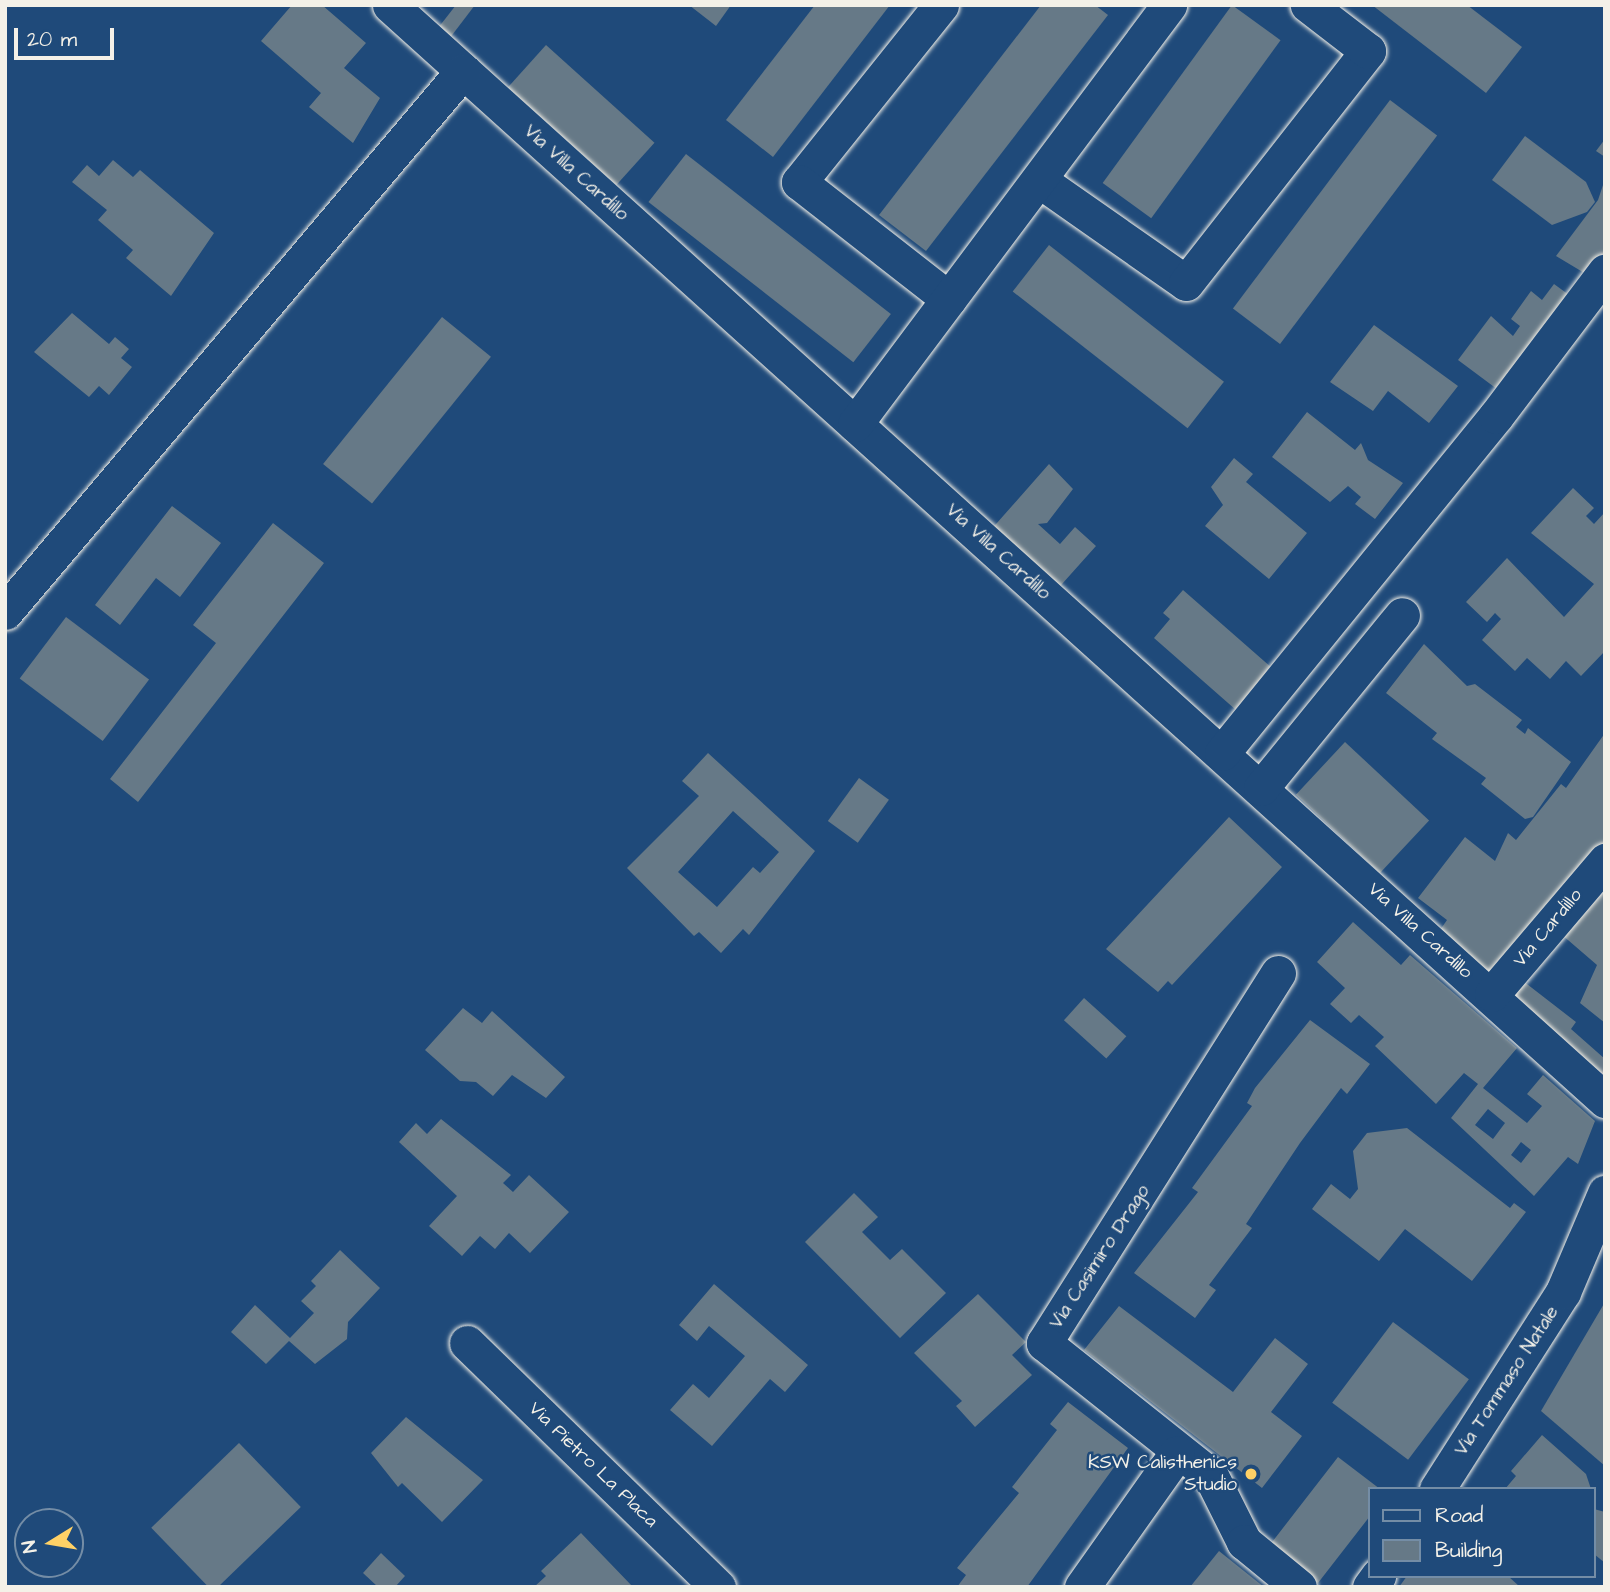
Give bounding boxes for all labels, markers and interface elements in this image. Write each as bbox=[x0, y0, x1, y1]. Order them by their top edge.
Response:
scale bar bbox=[18, 14, 117, 58]
text: 20 m bbox=[27, 25, 77, 54]
street label: Via Villa Cardillo bbox=[519, 120, 633, 226]
street label: Via Villa Cardillo bbox=[941, 499, 1055, 605]
street label: Via Villa Cardillo bbox=[1363, 878, 1477, 984]
street label: Via Cardillo bbox=[1509, 884, 1587, 972]
street label: Via Casimiro Drago bbox=[1045, 1181, 1155, 1333]
street label: Via Tommaso Natale bbox=[1450, 1302, 1564, 1460]
street label: Via Pietro La Placa bbox=[524, 1398, 662, 1532]
place label: KSW Calisthenics Studio bbox=[1088, 1452, 1237, 1496]
marker: KSW Calisthenics Studio bbox=[1243, 1466, 1259, 1482]
legend bbox=[1368, 1487, 1596, 1578]
text: Road bbox=[1435, 1501, 1483, 1530]
north arrow bbox=[14, 1508, 84, 1578]
text: Building bbox=[1435, 1536, 1502, 1565]
text: N bbox=[15, 1538, 44, 1555]

